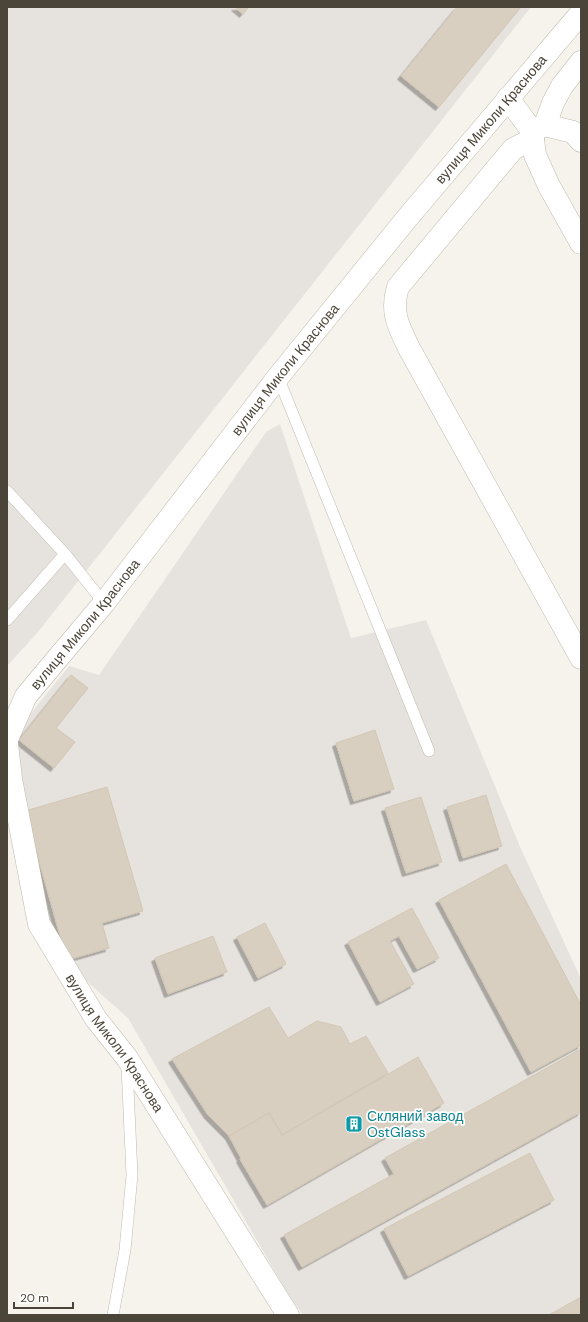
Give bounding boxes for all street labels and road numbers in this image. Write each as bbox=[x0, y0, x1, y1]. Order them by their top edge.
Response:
street label: вулиця Миколи Краснова bbox=[431, 51, 551, 187]
street label: вулиця Миколи Краснова bbox=[227, 300, 343, 439]
street label: вулиця Миколи Краснова bbox=[26, 555, 144, 693]
street label: вулиця Миколи Краснова bbox=[62, 970, 168, 1116]

